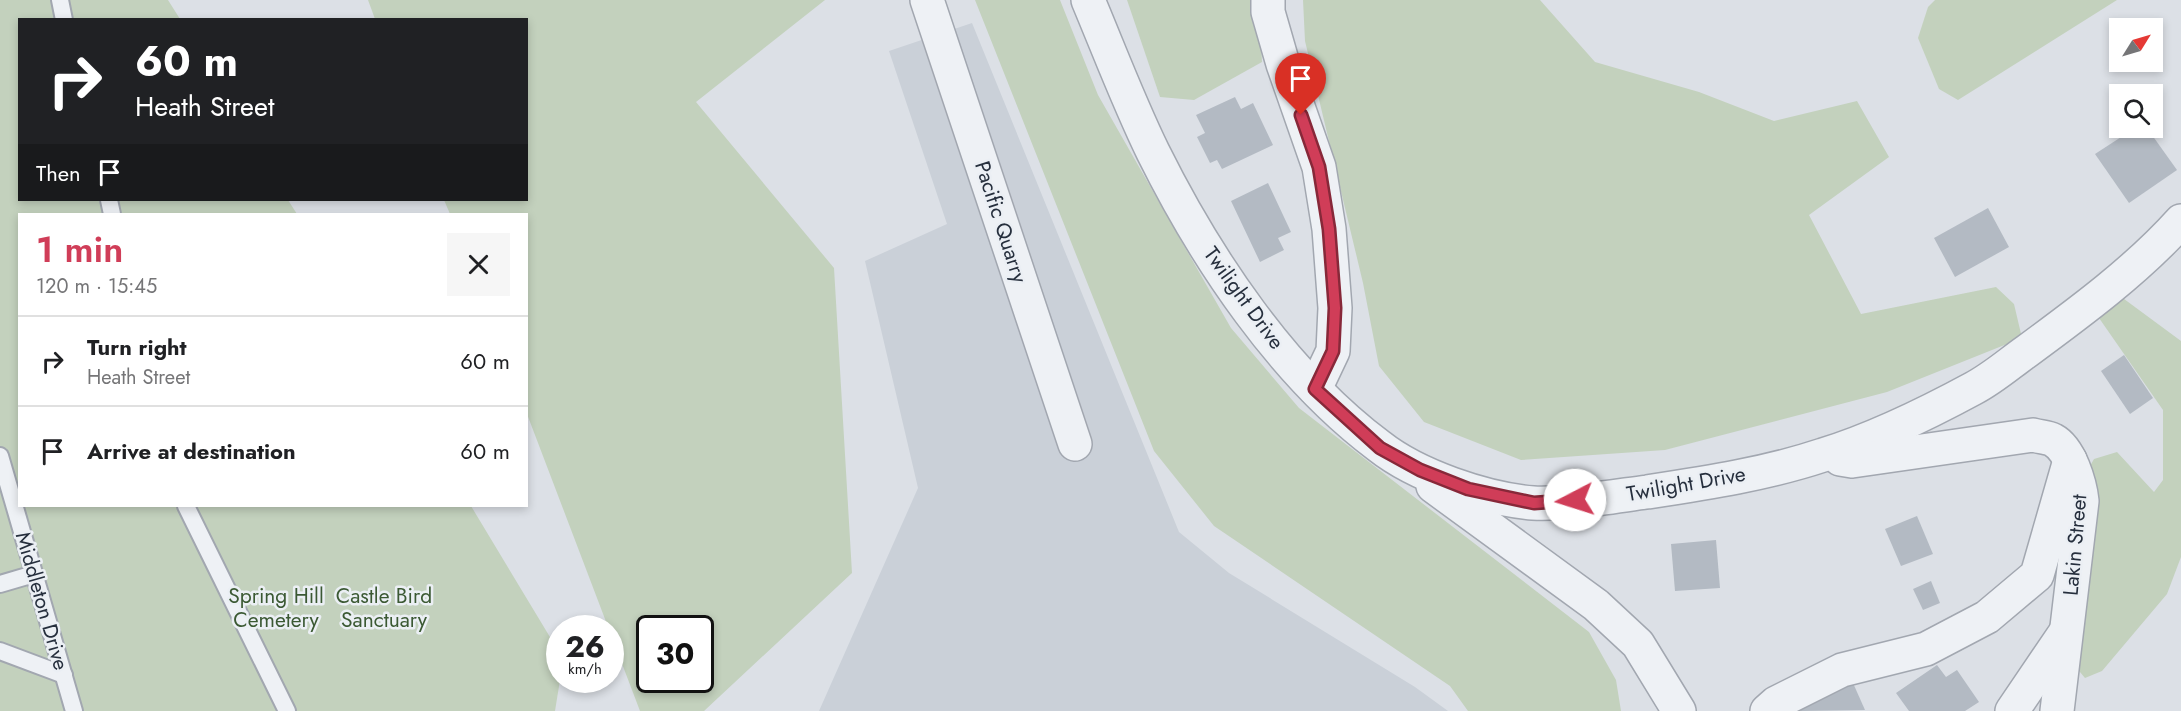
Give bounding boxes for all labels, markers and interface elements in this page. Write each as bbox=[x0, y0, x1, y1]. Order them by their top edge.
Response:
north arrow bbox=[2109, 18, 2163, 72]
map controls bbox=[2109, 18, 2163, 138]
text: 60 m bbox=[135, 31, 238, 92]
icon: right bbox=[36, 42, 114, 120]
pin bbox=[1275, 53, 1326, 115]
icon: arrive bbox=[1284, 62, 1317, 95]
button: search bbox=[2109, 84, 2163, 138]
text: Heath Street bbox=[135, 87, 274, 126]
icon: arrive bbox=[93, 156, 126, 189]
text: Then bbox=[36, 157, 81, 189]
street label: Pacific Quarry bbox=[967, 157, 1035, 287]
text: 1 min bbox=[36, 223, 123, 275]
button: close bbox=[447, 233, 510, 296]
street label: Twilight Drive bbox=[1197, 241, 1292, 356]
text: 120 m · 15:45 bbox=[36, 272, 157, 301]
text: Turn right bbox=[87, 331, 187, 363]
icon: right bbox=[36, 345, 69, 378]
text: 60 m bbox=[460, 345, 510, 377]
text: Heath Street bbox=[87, 363, 190, 392]
icon: arrive bbox=[36, 435, 69, 468]
text: Arrive at destination bbox=[87, 435, 296, 467]
text: 60 m bbox=[460, 435, 510, 467]
street label: Twilight Drive bbox=[1624, 459, 1748, 509]
position arrow bbox=[1543, 468, 1607, 532]
street label: Lakin Street bbox=[2056, 493, 2094, 597]
street label: Middleton Drive bbox=[8, 528, 76, 674]
park label: Spring Hill Cemetery bbox=[228, 581, 324, 635]
park label: Castle Bird Sanctuary bbox=[336, 581, 432, 635]
speed limit sign: 30 bbox=[636, 615, 714, 693]
text: 26 bbox=[565, 625, 605, 668]
text: km/h bbox=[568, 658, 602, 680]

